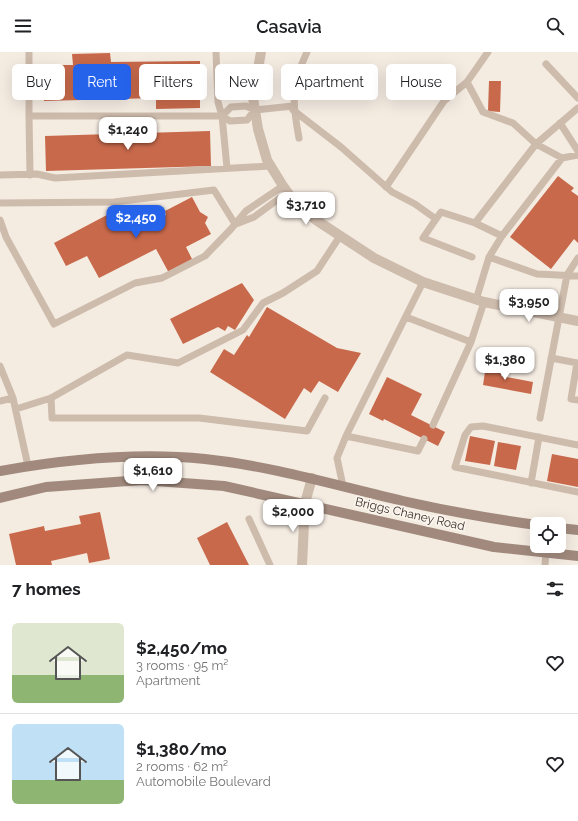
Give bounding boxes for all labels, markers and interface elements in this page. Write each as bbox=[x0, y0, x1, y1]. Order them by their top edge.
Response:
icon: menu bbox=[12, 15, 34, 37]
icon: search bbox=[544, 15, 566, 37]
text: Casavia bbox=[256, 16, 322, 37]
chip: Buy bbox=[12, 64, 65, 100]
chip: Rent bbox=[73, 64, 131, 100]
chip: Filters bbox=[139, 64, 207, 100]
chip: New bbox=[215, 64, 273, 100]
chip: Apartment bbox=[281, 64, 378, 100]
chip: House bbox=[386, 64, 456, 100]
pin: $1,240 bbox=[95, 117, 161, 151]
text: $1,240 bbox=[108, 122, 148, 137]
pin: $3,710 bbox=[273, 192, 339, 226]
text: $3,710 bbox=[286, 197, 326, 212]
pin: $2,450 bbox=[103, 205, 169, 239]
text: $2,450 bbox=[115, 210, 157, 225]
pin: $3,950 bbox=[496, 289, 562, 323]
text: $3,950 bbox=[508, 294, 550, 309]
pin: $1,380 bbox=[472, 347, 538, 381]
text: $1,380 bbox=[485, 352, 525, 367]
pin: $1,610 bbox=[120, 458, 186, 492]
text: $1,610 bbox=[133, 463, 173, 478]
street label: Briggs Chaney Road bbox=[354, 495, 466, 533]
pin: $2,000 bbox=[260, 499, 326, 533]
text: $2,000 bbox=[272, 504, 314, 519]
map controls bbox=[530, 517, 566, 553]
button: locate bbox=[530, 517, 566, 553]
icon: filters bbox=[544, 578, 566, 600]
text: 7 homes bbox=[12, 579, 81, 599]
text: $2,450/mo bbox=[136, 638, 227, 658]
icon: home bbox=[44, 639, 92, 687]
icon: heart bbox=[544, 652, 566, 674]
text: 3 rooms · 95 m² bbox=[136, 658, 228, 673]
text: Apartment bbox=[136, 673, 200, 688]
text: $1,380/mo bbox=[136, 739, 227, 759]
icon: home bbox=[44, 740, 92, 788]
icon: heart bbox=[544, 753, 566, 775]
text: 2 rooms · 62 m² bbox=[136, 759, 228, 774]
text: Automobile Boulevard bbox=[136, 774, 271, 789]

